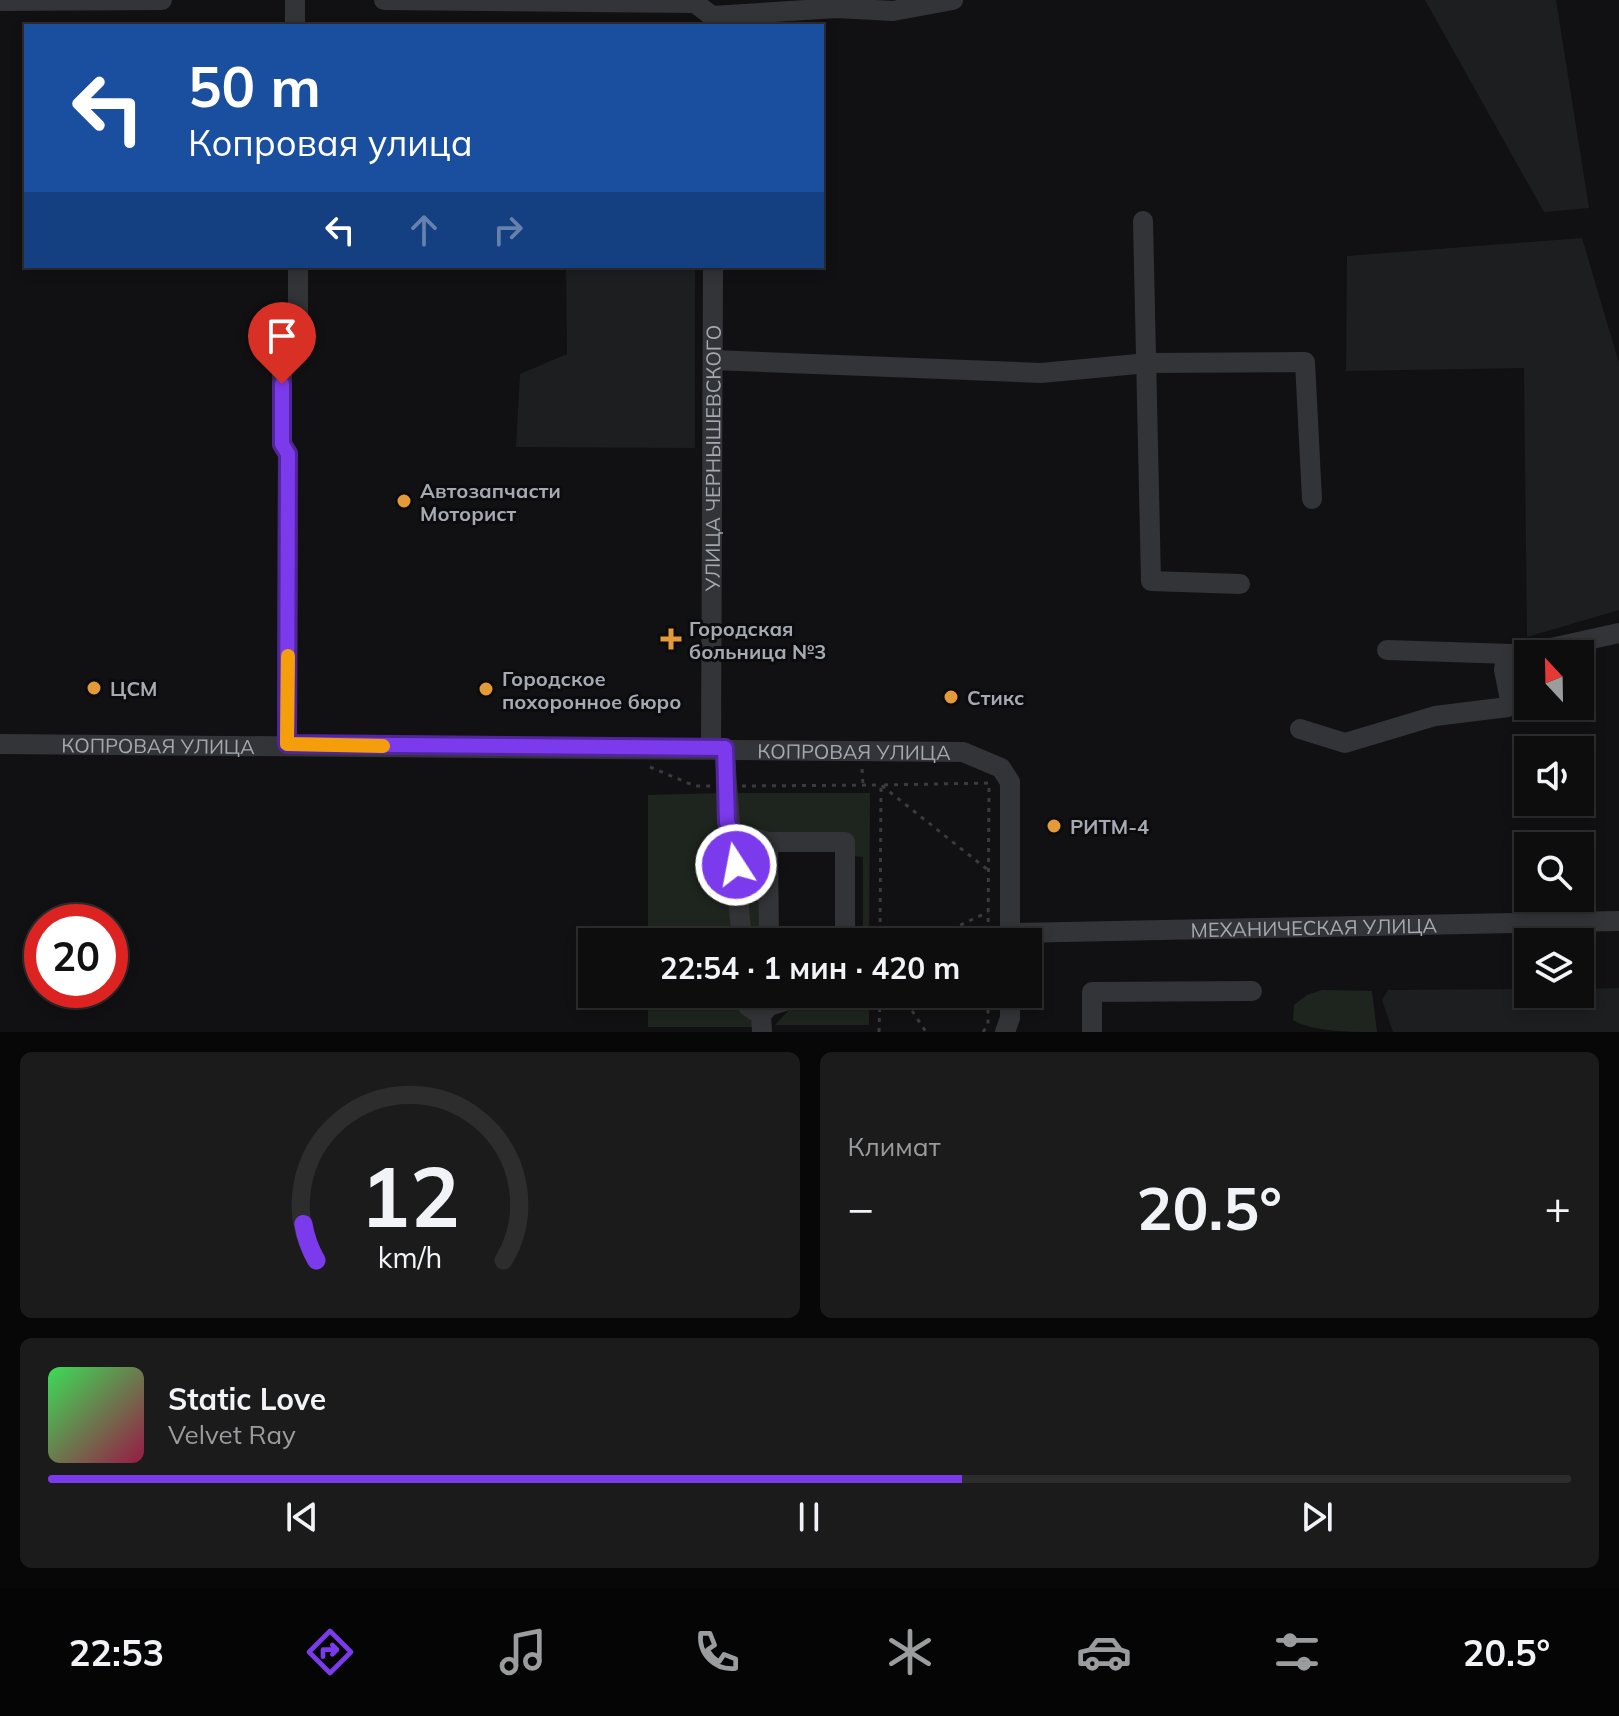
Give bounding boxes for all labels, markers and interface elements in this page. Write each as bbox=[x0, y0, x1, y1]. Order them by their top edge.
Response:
text: 50 m bbox=[188, 51, 321, 121]
icon: left bbox=[56, 56, 160, 160]
text: Копровая улица bbox=[188, 120, 473, 165]
icon: left bbox=[318, 208, 362, 252]
icon: ahead bbox=[402, 208, 446, 252]
icon: right bbox=[486, 208, 530, 252]
pin bbox=[248, 302, 316, 384]
icon: arrive bbox=[260, 314, 304, 358]
street label: УЛИЦА ЧЕРНЫШЕВСКОГО bbox=[699, 325, 725, 592]
place label: Автозапчасти Моторист bbox=[420, 478, 561, 526]
marker: Автозапчасти Моторист bbox=[395, 492, 413, 510]
place label: Городская больница №3 bbox=[689, 616, 826, 664]
marker: Городская больница №3 bbox=[660, 628, 682, 650]
north arrow bbox=[1514, 640, 1594, 720]
map controls bbox=[1514, 640, 1594, 1008]
place label: Городское похоронное бюро bbox=[502, 666, 681, 714]
place label: ЦСМ bbox=[110, 676, 158, 701]
marker: ЦСМ bbox=[85, 679, 103, 697]
marker: Городское похоронное бюро bbox=[477, 680, 495, 698]
place label: Стикс bbox=[967, 685, 1024, 710]
marker: Стикс bbox=[942, 688, 960, 706]
street label: КОПРОВАЯ УЛИЦА bbox=[61, 732, 255, 759]
button: sound bbox=[1514, 736, 1594, 816]
street label: КОПРОВАЯ УЛИЦА bbox=[757, 738, 951, 764]
place label: РИТМ-4 bbox=[1070, 814, 1149, 839]
marker: РИТМ-4 bbox=[1045, 817, 1063, 835]
position arrow bbox=[694, 823, 778, 907]
button: search bbox=[1514, 832, 1594, 912]
speed limit sign: 20 bbox=[24, 904, 128, 1008]
street label: МЕХАНИЧЕСКАЯ УЛИЦА bbox=[1190, 912, 1438, 942]
button: layers bbox=[1514, 928, 1594, 1008]
text: 22:54 · 1 мин · 420 m bbox=[660, 949, 960, 987]
text: Климат bbox=[848, 1130, 941, 1163]
text: 12 bbox=[360, 1143, 460, 1248]
text: 20.5° bbox=[1136, 1170, 1282, 1245]
text: − bbox=[848, 1180, 874, 1235]
text: + bbox=[1545, 1180, 1571, 1235]
text: km/h bbox=[377, 1239, 442, 1275]
text: Static Love bbox=[168, 1380, 326, 1418]
text: Velvet Ray bbox=[168, 1418, 296, 1451]
icon: previous bbox=[280, 1495, 324, 1539]
icon: pause bbox=[787, 1495, 831, 1539]
icon: next bbox=[1295, 1495, 1339, 1539]
icon: directions bbox=[302, 1624, 358, 1680]
icon: music bbox=[495, 1624, 551, 1680]
icon: phone bbox=[689, 1624, 745, 1680]
icon: climate bbox=[882, 1624, 938, 1680]
icon: car bbox=[1076, 1624, 1132, 1680]
icon: filters bbox=[1269, 1624, 1325, 1680]
text: 22:53 bbox=[69, 1630, 164, 1675]
text: 20.5° bbox=[1463, 1630, 1550, 1675]

